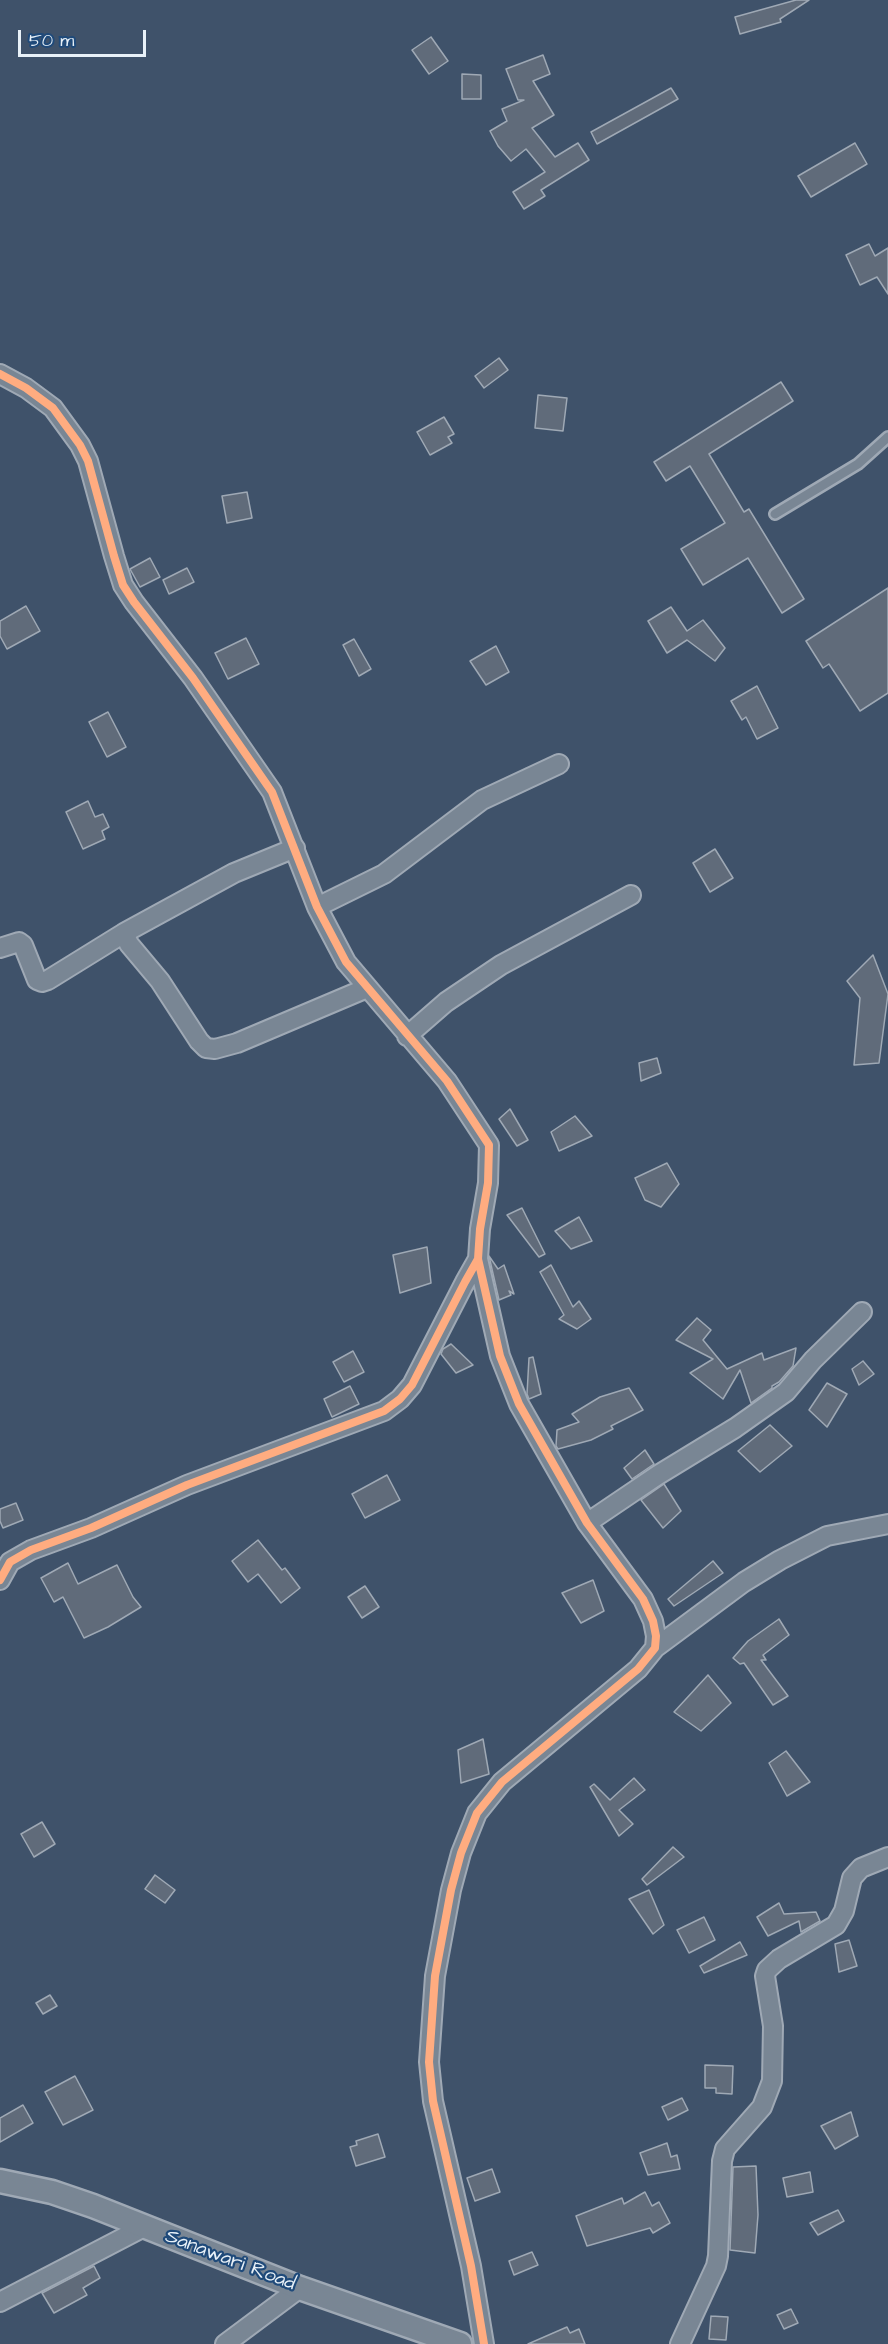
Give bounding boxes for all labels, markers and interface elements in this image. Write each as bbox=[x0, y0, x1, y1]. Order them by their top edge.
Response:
scale bar bbox=[21, 18, 148, 56]
text: 50 m bbox=[29, 28, 74, 53]
street label: Sanawari Road bbox=[161, 2225, 299, 2297]

